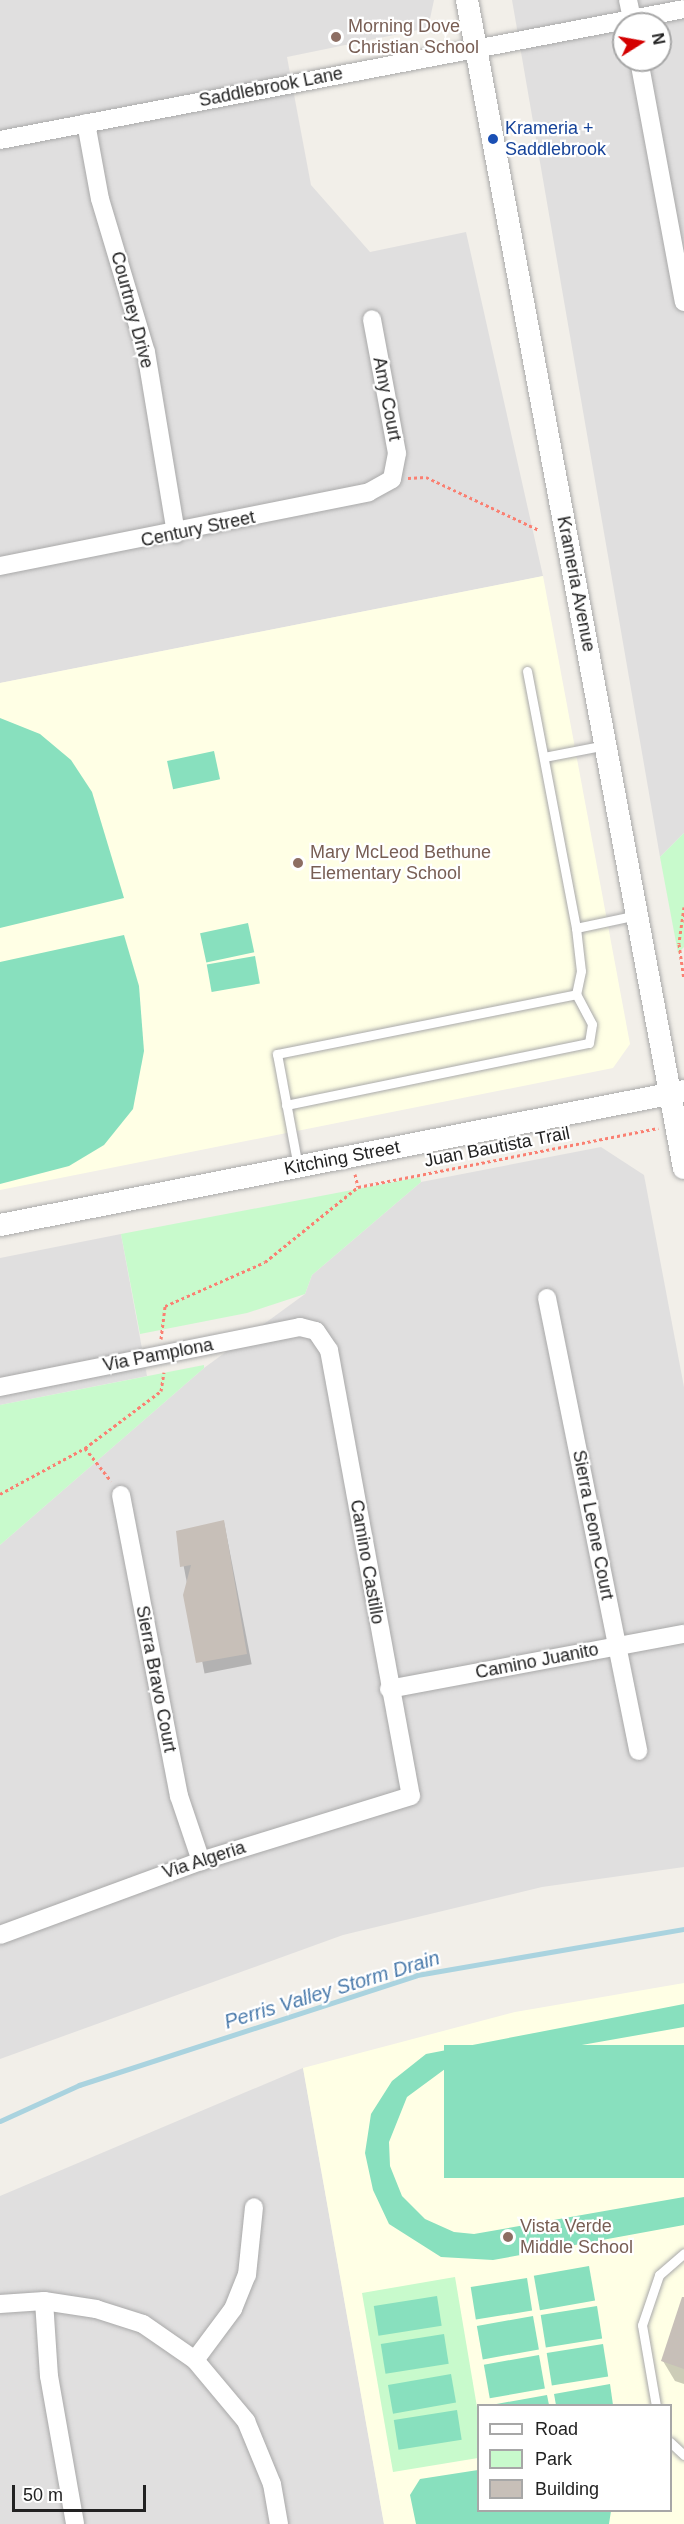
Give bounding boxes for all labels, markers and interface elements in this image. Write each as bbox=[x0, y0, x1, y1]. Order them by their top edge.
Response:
north arrow bbox=[612, 12, 672, 72]
place label: Morning Dove Christian School bbox=[348, 16, 479, 58]
marker: Morning Dove Christian School bbox=[329, 30, 343, 44]
text: N bbox=[649, 32, 668, 46]
street label: Saddlebrook Lane bbox=[197, 62, 345, 112]
place label: Krameria + Saddlebrook bbox=[505, 118, 606, 160]
marker: Krameria + Saddlebrook bbox=[486, 132, 500, 146]
street label: Courtney Drive bbox=[106, 249, 158, 371]
street label: Amy Court bbox=[368, 355, 406, 443]
street label: Century Street bbox=[139, 506, 257, 552]
street label: Krameria Avenue bbox=[552, 514, 600, 654]
place label: Mary McLeod Bethune Elementary School bbox=[310, 842, 491, 884]
marker: Mary McLeod Bethune Elementary School bbox=[291, 856, 305, 870]
street label: Juan Bautista Trail bbox=[422, 1122, 572, 1172]
street label: Kitching Street bbox=[282, 1136, 402, 1180]
street label: Via Pamplona bbox=[101, 1334, 215, 1376]
street label: Sierra Leone Court bbox=[568, 1448, 618, 1602]
street label: Camino Castillo bbox=[345, 1498, 389, 1626]
street label: Sierra Bravo Court bbox=[131, 1604, 181, 1754]
street label: Camino Juanito bbox=[474, 1638, 600, 1684]
street label: Via Algeria bbox=[159, 1836, 249, 1884]
water label: Perris Valley Storm Drain bbox=[222, 1946, 442, 2034]
place label: Vista Verde Middle School bbox=[520, 2216, 633, 2258]
marker: Vista Verde Middle School bbox=[501, 2230, 515, 2244]
legend bbox=[477, 2404, 672, 2512]
text: Road bbox=[535, 2419, 578, 2439]
text: Park bbox=[535, 2449, 572, 2469]
scale bar bbox=[15, 2473, 148, 2511]
text: Building bbox=[535, 2479, 599, 2499]
text: 50 m bbox=[23, 2485, 63, 2505]

